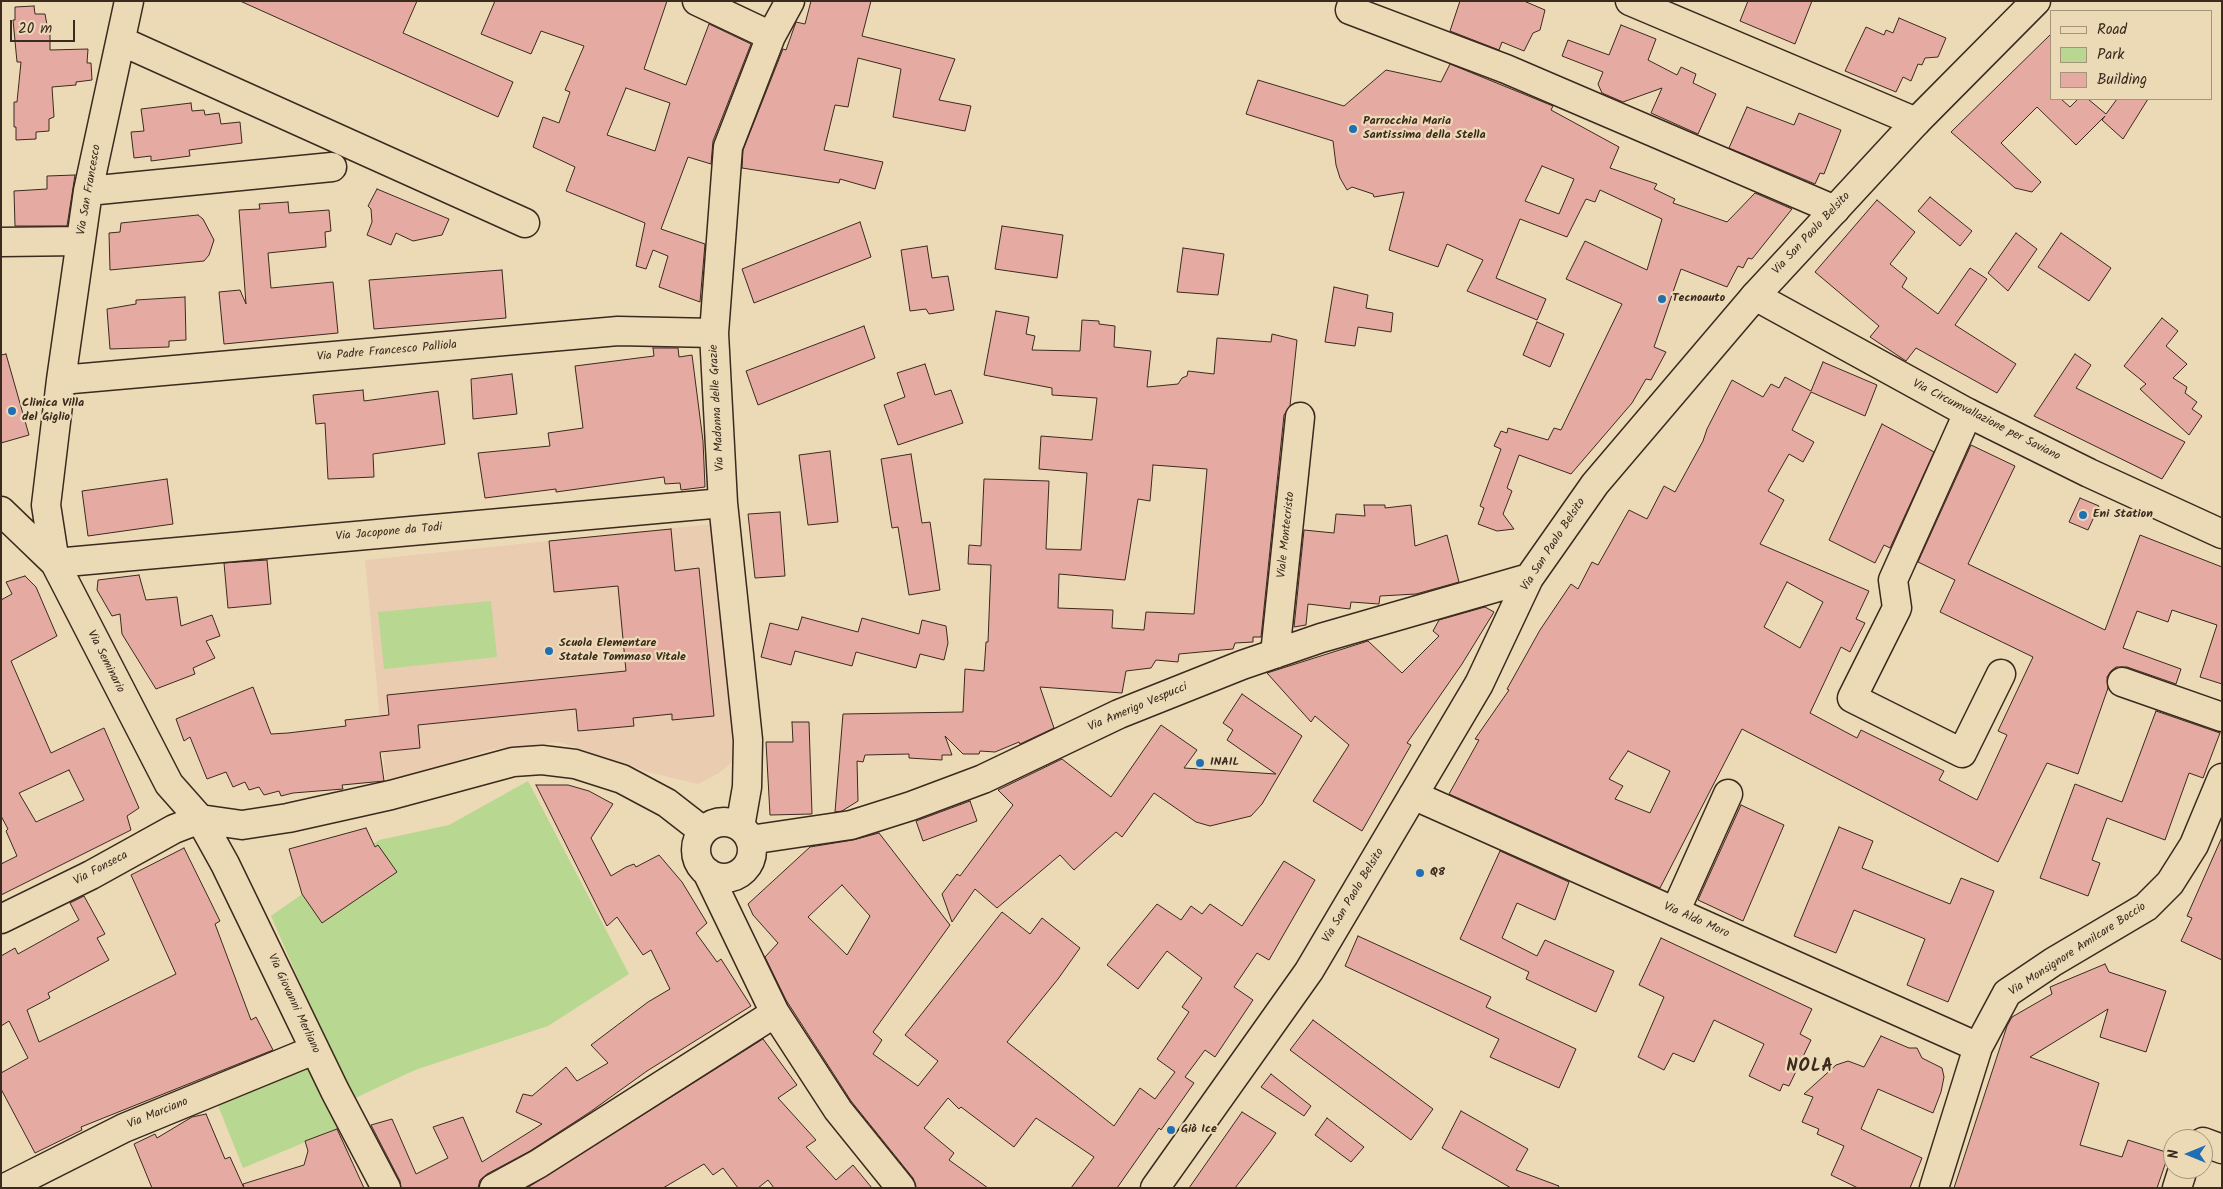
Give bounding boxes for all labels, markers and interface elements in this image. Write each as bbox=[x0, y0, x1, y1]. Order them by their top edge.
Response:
scale bar bbox=[12, 10, 78, 42]
legend bbox=[2050, 10, 2213, 100]
text: 20 m bbox=[18, 17, 52, 41]
text: Road bbox=[2097, 18, 2127, 42]
text: Park bbox=[2097, 43, 2124, 67]
text: Building bbox=[2097, 68, 2147, 92]
place label: Parrocchia Maria Santissima della Stella bbox=[1363, 115, 1486, 143]
marker: Parrocchia Maria Santissima della Stella bbox=[1347, 123, 1359, 135]
street label: Via San Francesco bbox=[75, 144, 105, 236]
street label: Via San Paolo Belsito bbox=[1770, 190, 1854, 278]
place label: Tecnoauto bbox=[1672, 292, 1725, 306]
marker: Tecnoauto bbox=[1656, 293, 1668, 305]
street label: Via Padre Francesco Palliola bbox=[316, 339, 458, 365]
street label: Via Madonna delle Grazie bbox=[707, 344, 729, 472]
street label: Via Circumvallazione per Saviano bbox=[1910, 377, 2062, 465]
place label: Clinica Villa del Giglio bbox=[22, 397, 84, 425]
marker: Clinica Villa del Giglio bbox=[6, 405, 18, 417]
street label: Viale Montecristo bbox=[1275, 491, 1299, 579]
street label: Via San Paolo Belsito bbox=[1519, 496, 1589, 594]
place label: Eni Station bbox=[2093, 508, 2153, 522]
marker: Eni Station bbox=[2077, 509, 2089, 521]
street label: Via Jacopone da Todi bbox=[335, 521, 443, 545]
street label: Via Seminario bbox=[83, 628, 127, 696]
place label: Scuola Elementare Statale Tommaso Vitale bbox=[559, 637, 686, 665]
marker: Scuola Elementare Statale Tommaso Vitale bbox=[543, 645, 555, 657]
street label: Via Amerigo Vespucci bbox=[1086, 681, 1190, 735]
place label: INAIL bbox=[1210, 756, 1239, 770]
marker: INAIL bbox=[1194, 757, 1206, 769]
street label: Via San Paolo Belsito bbox=[1320, 846, 1388, 946]
street label: Via Fonseca bbox=[71, 849, 131, 889]
place label: Q8 bbox=[1430, 866, 1445, 880]
marker: Q8 bbox=[1414, 867, 1426, 879]
street label: Via Aldo Moro bbox=[1661, 900, 1731, 942]
street label: Via Monsignore Amilcare Boccio bbox=[2007, 900, 2149, 1000]
street label: Via Giovanni Merliano bbox=[264, 952, 322, 1056]
district label: NOLA bbox=[1786, 1057, 1834, 1079]
street label: Via Marciano bbox=[125, 1095, 191, 1133]
place label: Giò Ice bbox=[1181, 1123, 1217, 1137]
marker: Giò Ice bbox=[1165, 1124, 1177, 1136]
north arrow bbox=[2163, 1129, 2213, 1179]
text: N bbox=[2163, 1150, 2185, 1158]

